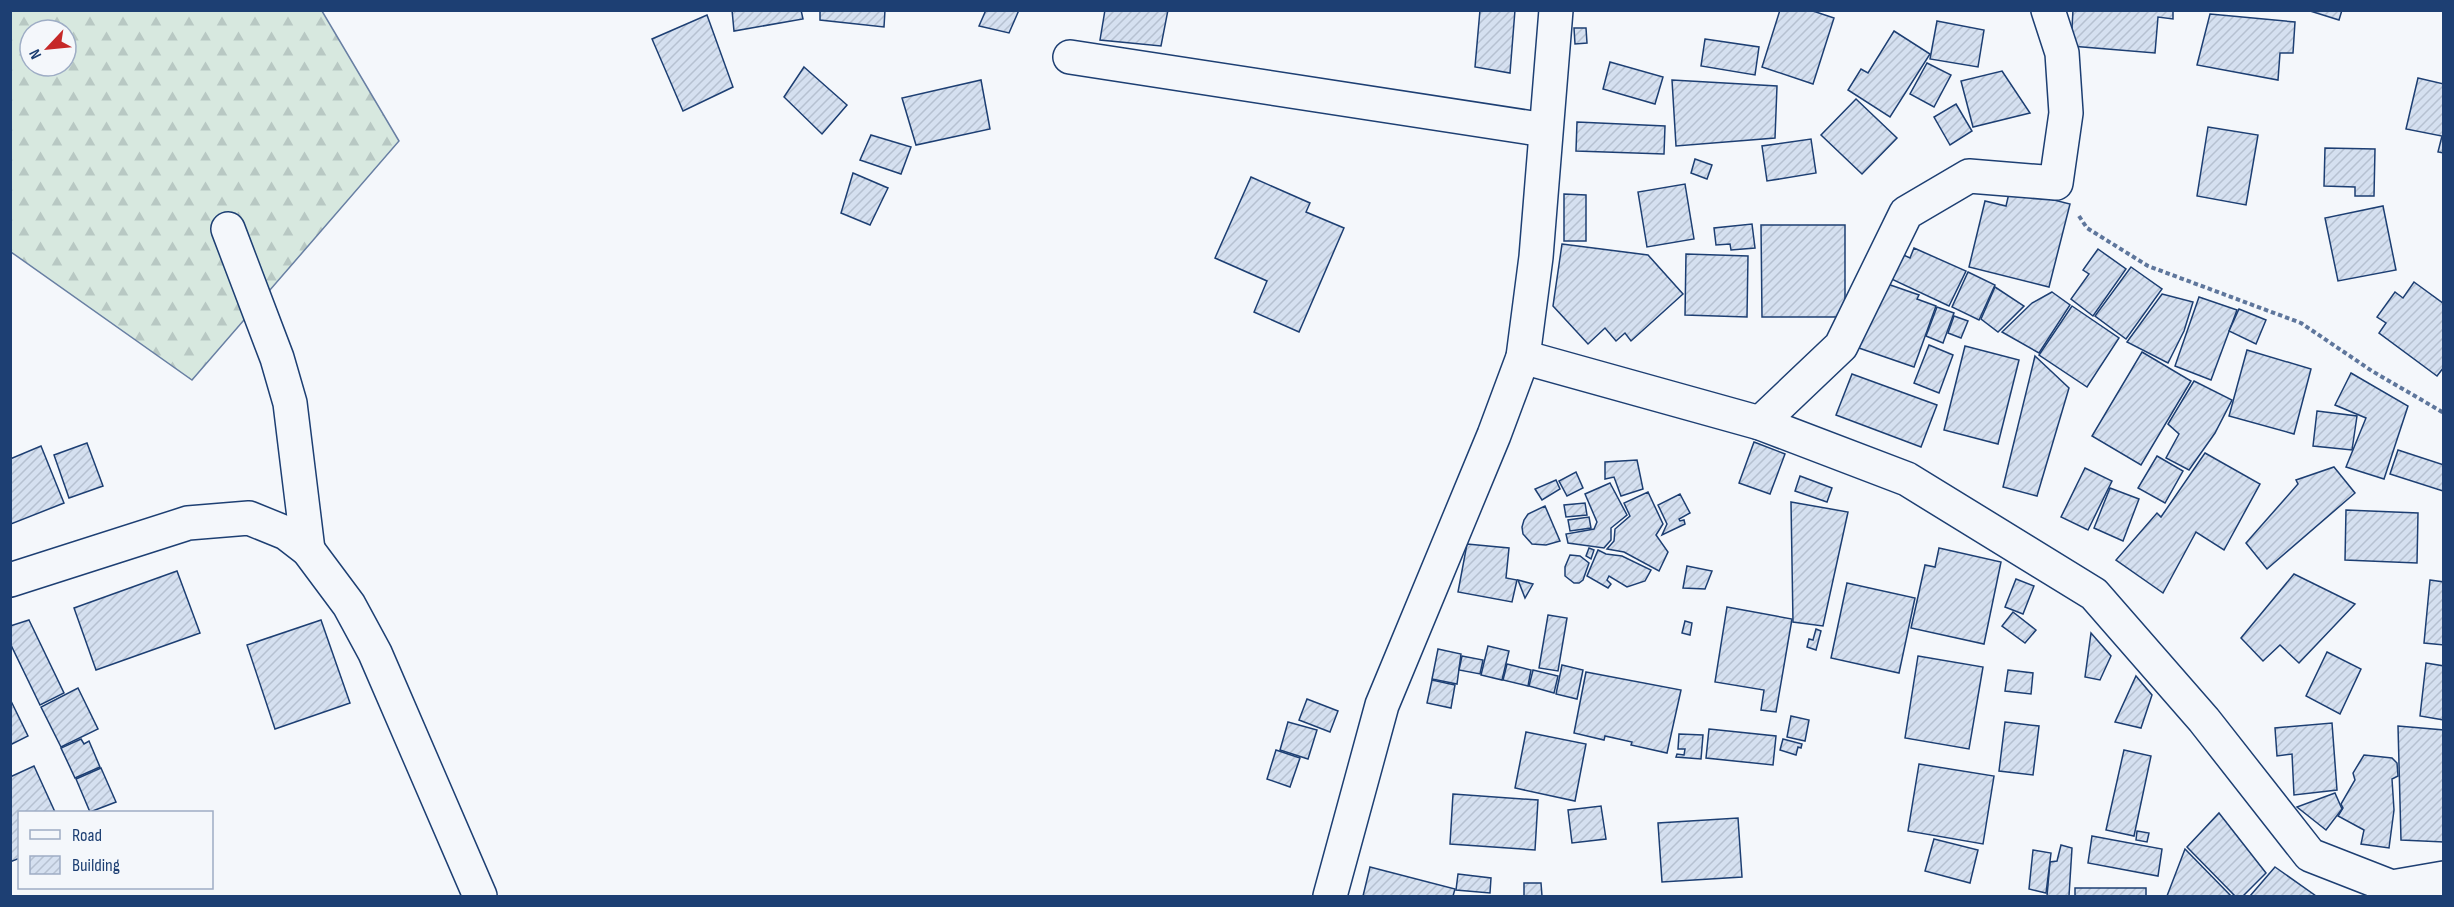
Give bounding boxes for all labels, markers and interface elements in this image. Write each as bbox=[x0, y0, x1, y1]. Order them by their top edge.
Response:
north arrow bbox=[18, 18, 78, 78]
text: N bbox=[25, 46, 46, 62]
legend bbox=[18, 811, 213, 889]
text: Road bbox=[72, 825, 102, 846]
text: Building bbox=[72, 855, 120, 876]

